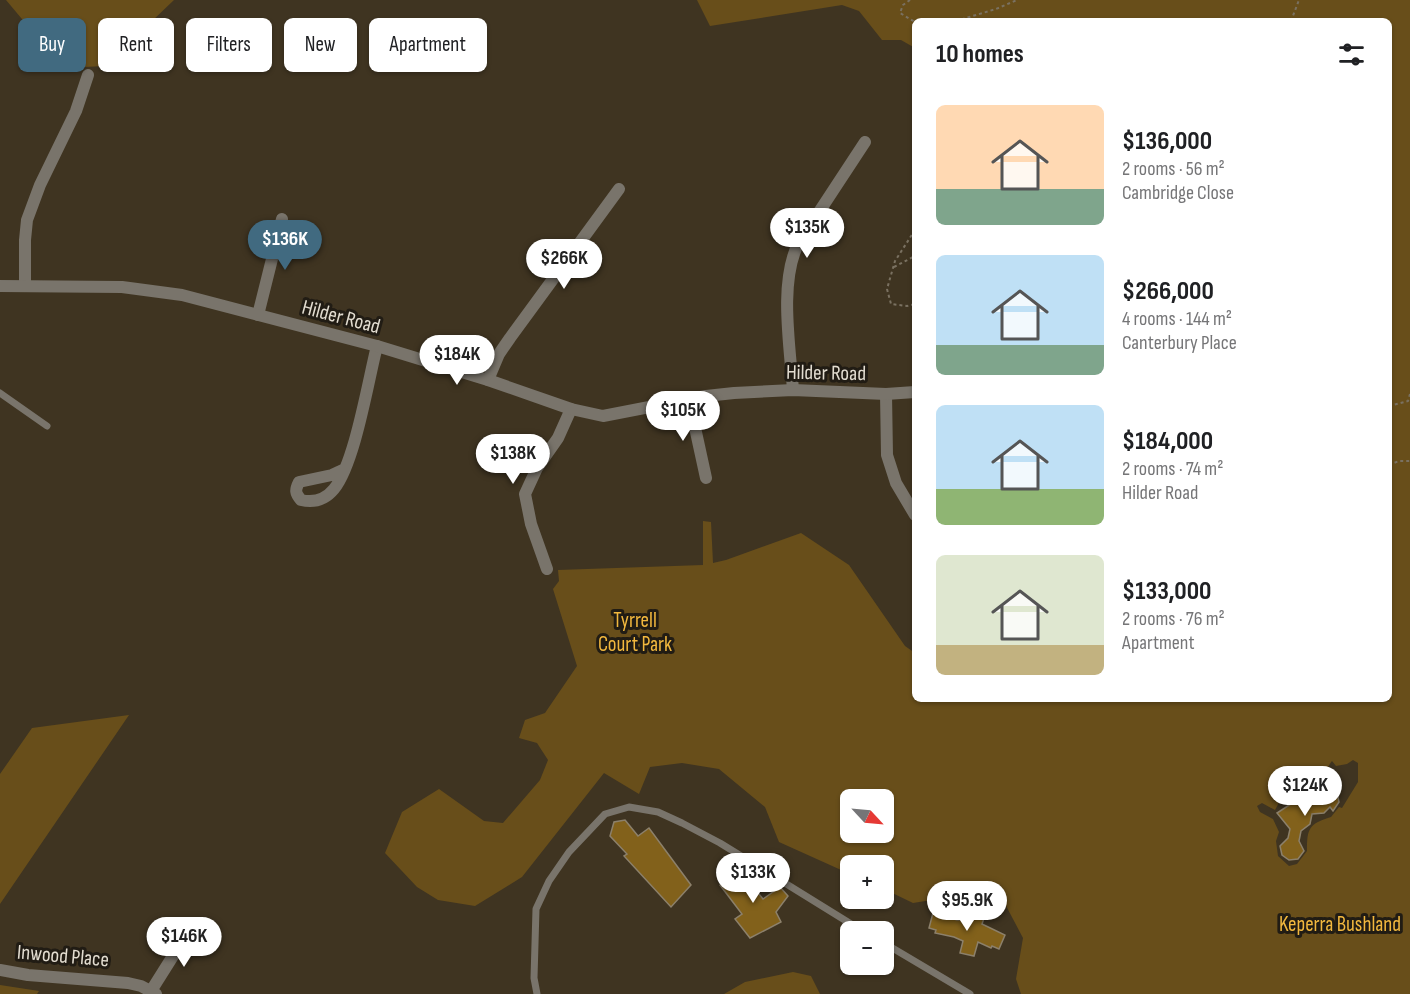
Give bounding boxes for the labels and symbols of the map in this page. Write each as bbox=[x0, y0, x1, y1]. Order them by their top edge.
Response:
pin: $135K bbox=[765, 208, 849, 259]
pin: $136K bbox=[243, 220, 327, 271]
pin: $266K bbox=[522, 239, 606, 290]
street label: Hilder Road bbox=[299, 295, 383, 339]
pin: $184K bbox=[415, 335, 499, 386]
street label: Hilder Road bbox=[786, 360, 866, 386]
pin: $105K bbox=[641, 391, 725, 442]
pin: $138K bbox=[471, 434, 555, 485]
park label: Tyrrell Court Park bbox=[598, 608, 672, 657]
pin: $124K bbox=[1263, 766, 1347, 817]
north arrow bbox=[840, 789, 894, 843]
pin: $133K bbox=[711, 853, 795, 904]
pin: $95.9K bbox=[918, 881, 1016, 932]
park label: Keperra Bushland bbox=[1279, 912, 1401, 937]
pin: $146K bbox=[142, 917, 226, 968]
street label: Inwood Place bbox=[16, 940, 110, 972]

